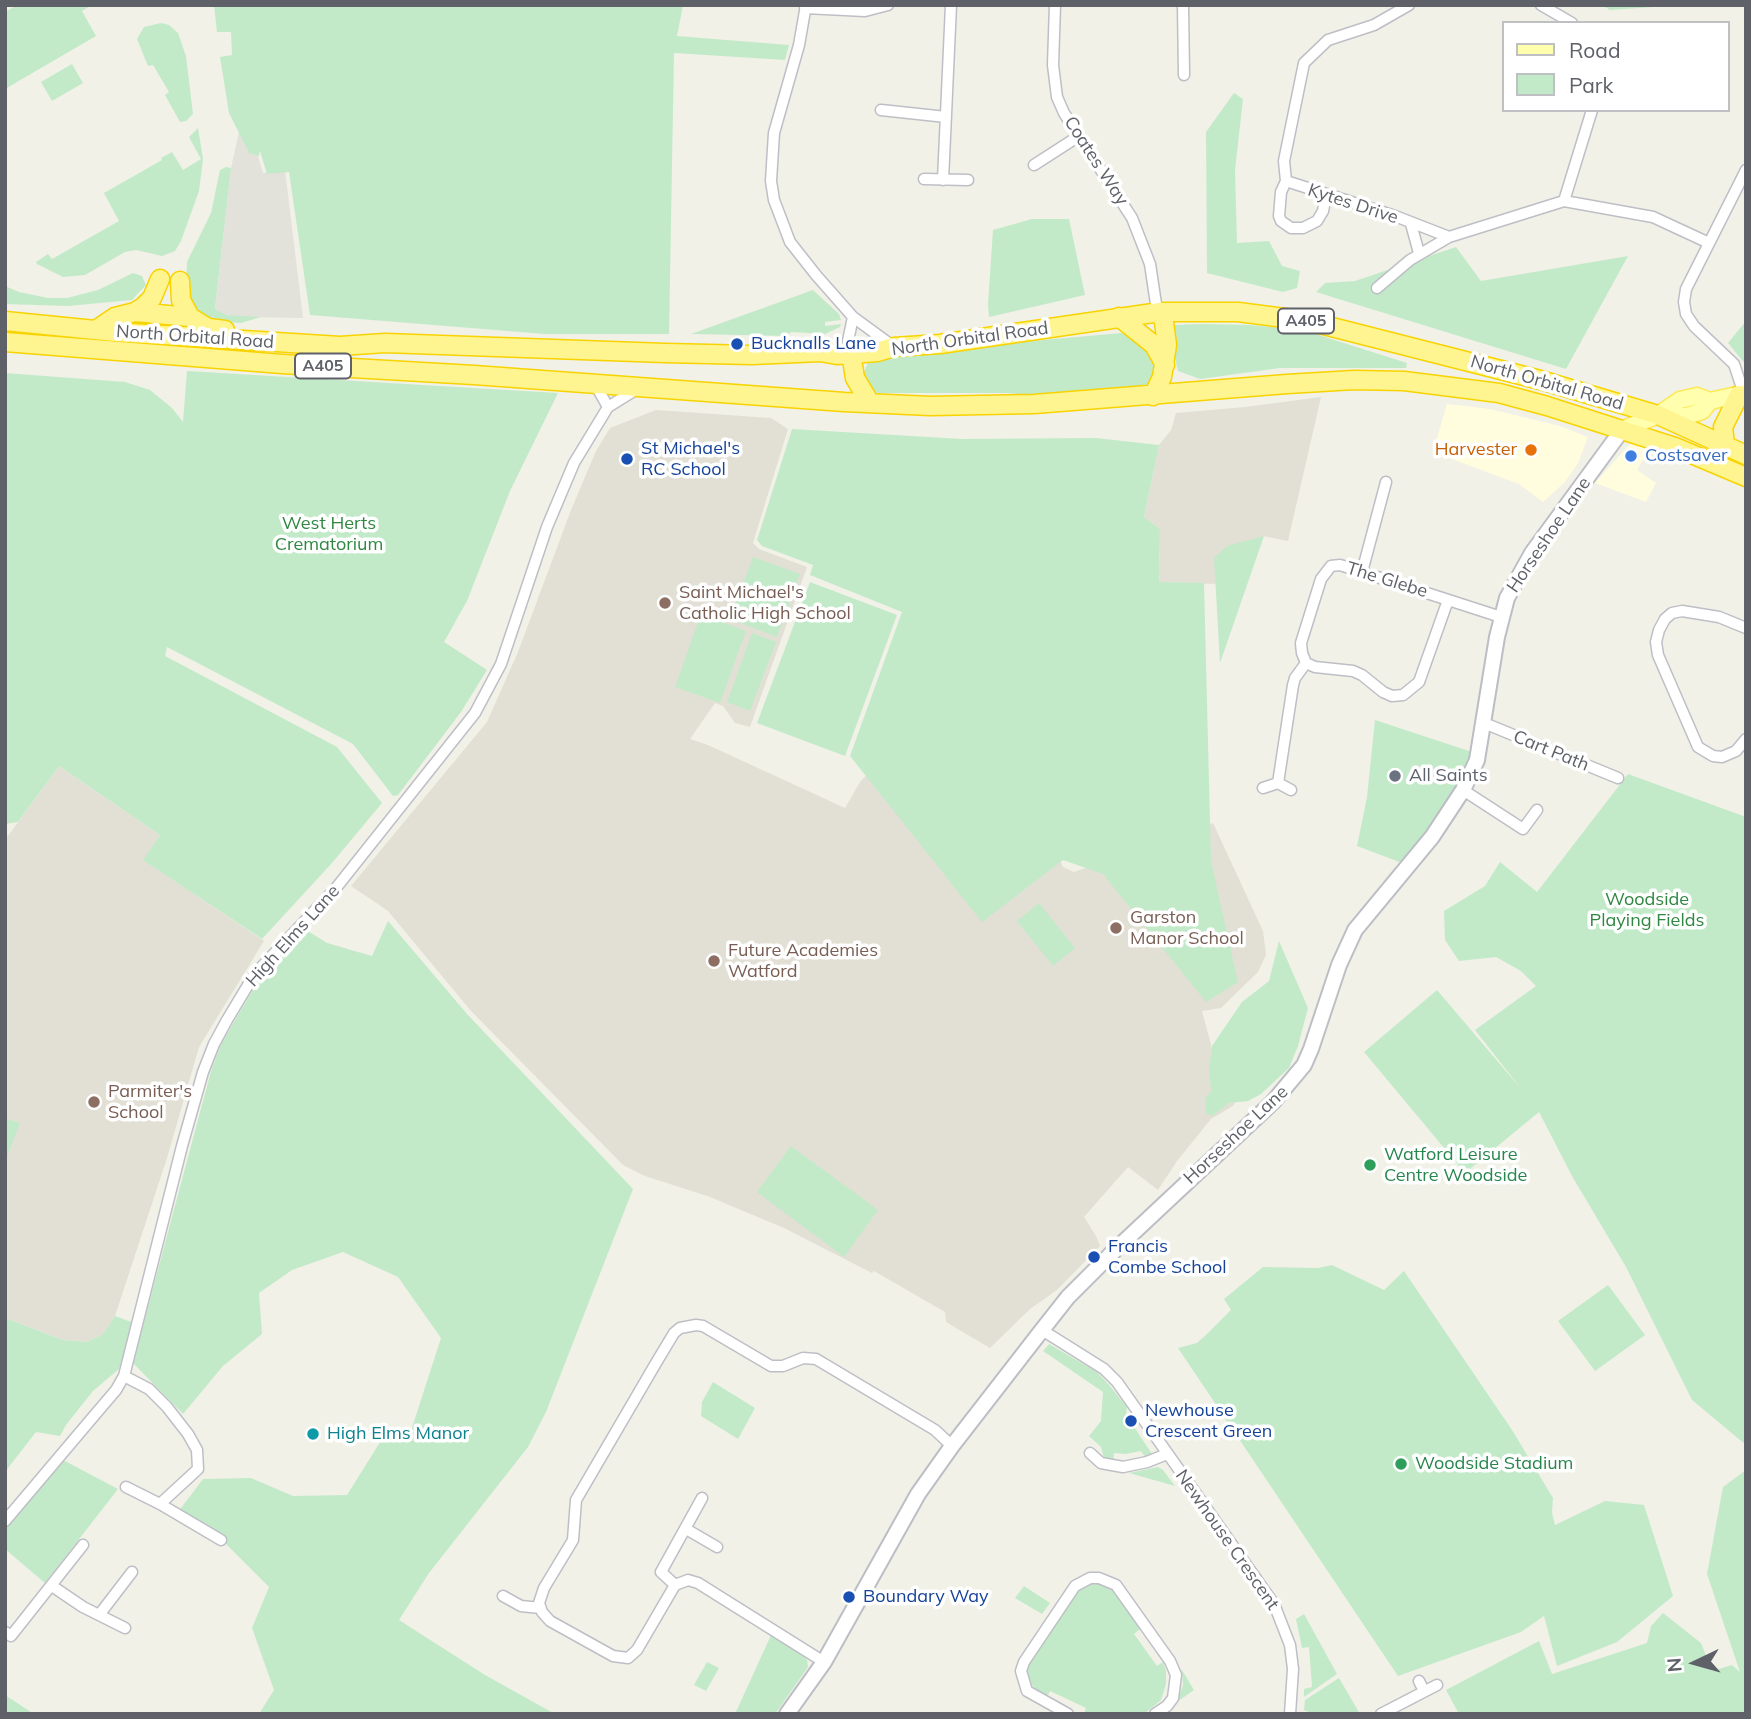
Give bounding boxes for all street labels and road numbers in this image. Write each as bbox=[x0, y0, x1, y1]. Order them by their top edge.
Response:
street label: Coates Way bbox=[1059, 112, 1133, 210]
street label: Kytes Drive bbox=[1305, 179, 1401, 229]
road number: A405 bbox=[1278, 308, 1334, 334]
street label: North Orbital Road bbox=[890, 317, 1050, 361]
street label: North Orbital Road bbox=[115, 321, 275, 353]
street label: North Orbital Road bbox=[1468, 351, 1626, 415]
road number: A405 bbox=[295, 354, 351, 378]
street label: Horseshoe Lane bbox=[1502, 473, 1596, 597]
street label: The Glebe bbox=[1344, 557, 1430, 603]
street label: Cart Path bbox=[1510, 726, 1592, 776]
street label: High Elms Lane bbox=[242, 881, 344, 991]
street label: Horseshoe Lane bbox=[1179, 1081, 1293, 1189]
street label: Newhouse Crescent bbox=[1170, 1466, 1284, 1614]

